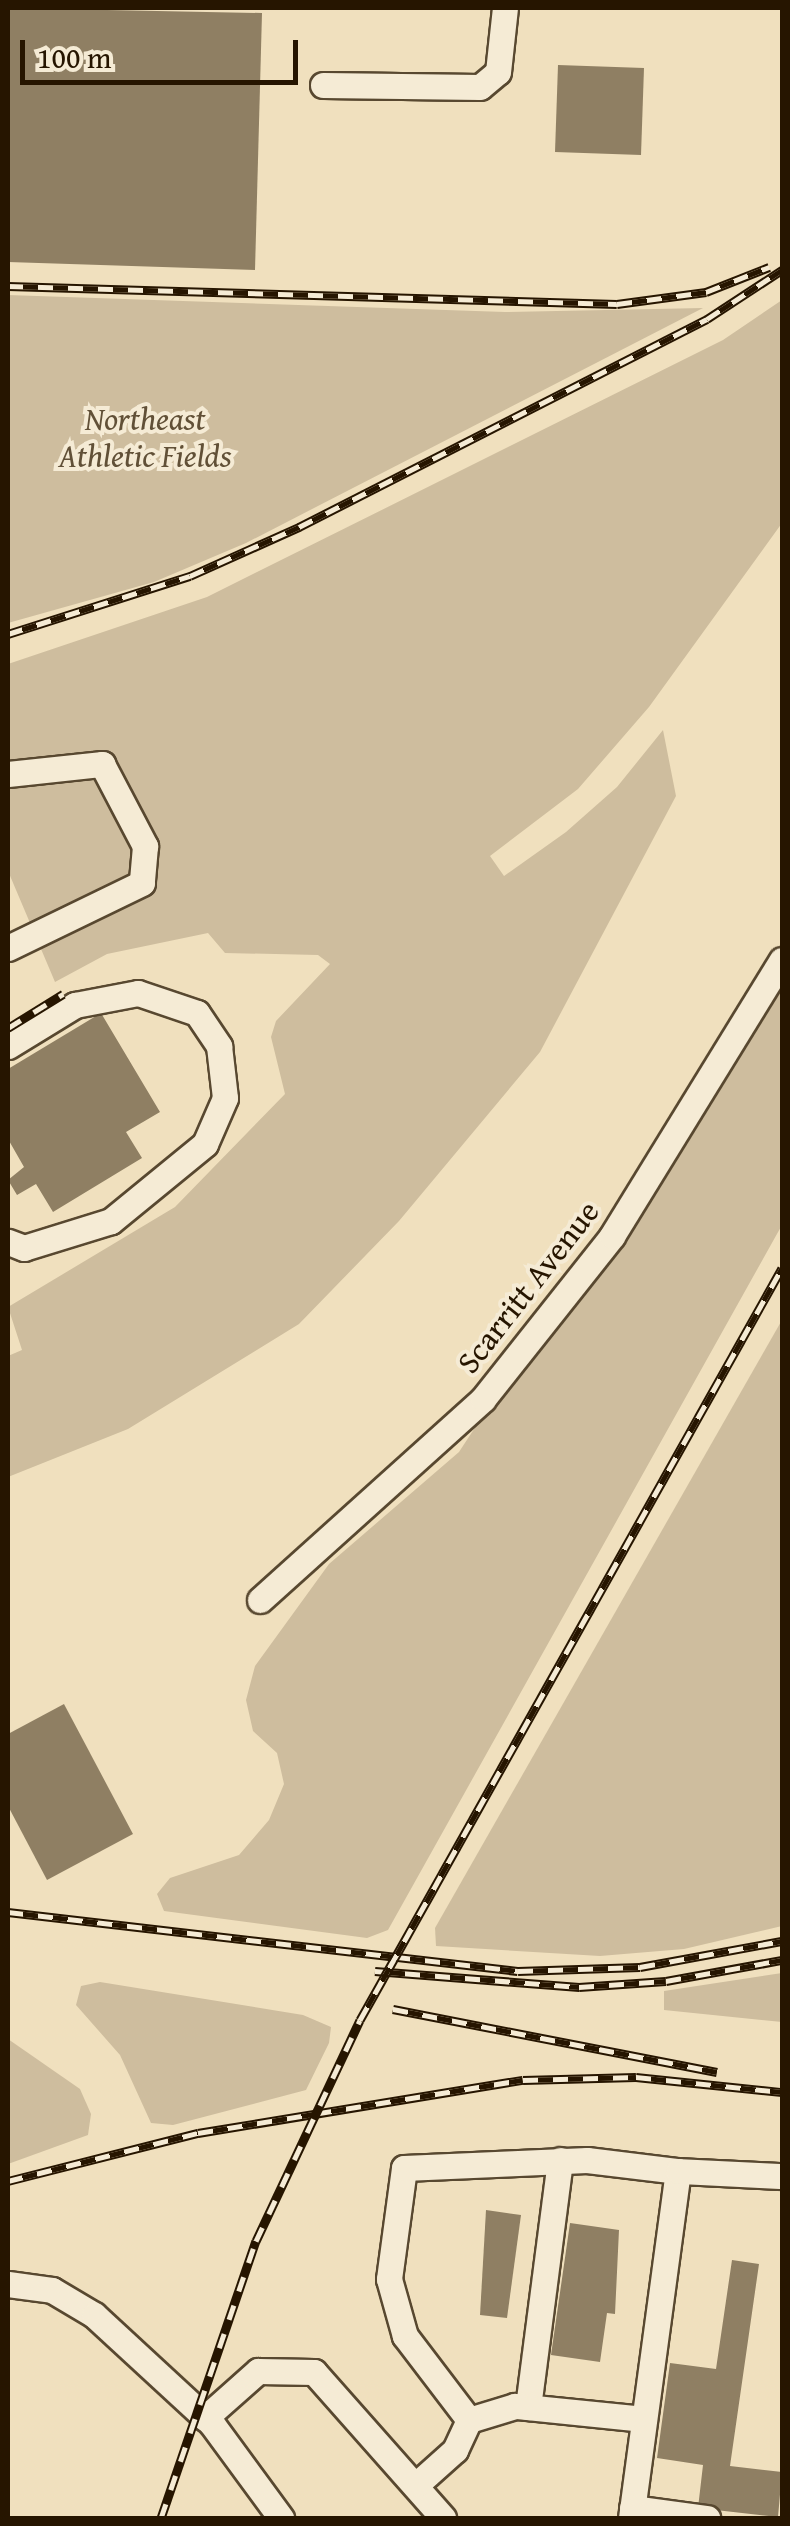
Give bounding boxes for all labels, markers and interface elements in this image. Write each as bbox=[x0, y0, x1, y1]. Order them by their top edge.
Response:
scale bar bbox=[25, 20, 302, 82]
text: 100 m bbox=[37, 35, 111, 79]
park label: Northeast Athletic Fields bbox=[59, 401, 231, 476]
street label: Scarritt Avenue bbox=[449, 1193, 607, 1381]

